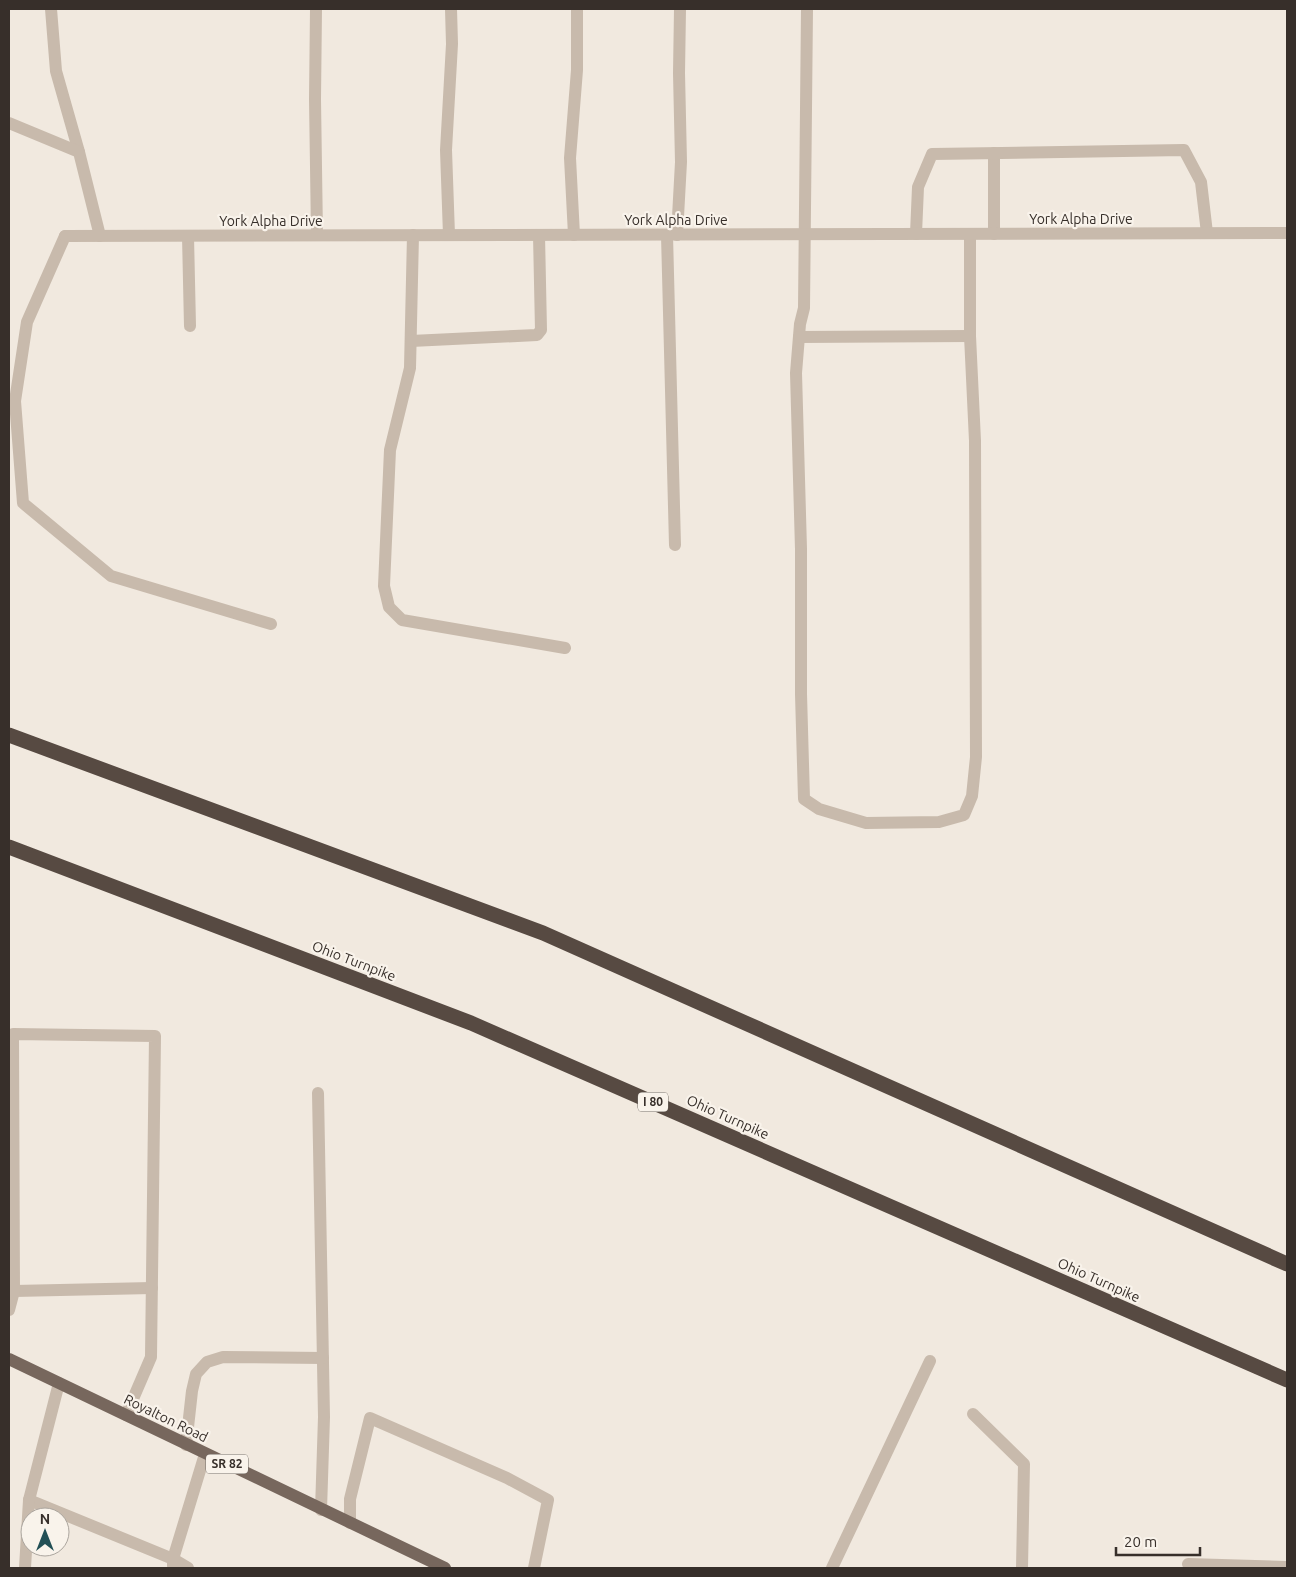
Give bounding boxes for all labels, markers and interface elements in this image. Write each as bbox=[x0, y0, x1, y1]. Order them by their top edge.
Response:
street label: York Alpha Drive bbox=[1029, 211, 1133, 227]
street label: York Alpha Drive bbox=[624, 212, 728, 228]
street label: York Alpha Drive bbox=[219, 213, 323, 229]
street label: Ohio Turnpike bbox=[310, 938, 398, 984]
road number: I 80 bbox=[638, 1092, 668, 1112]
street label: Ohio Turnpike bbox=[684, 1092, 772, 1142]
street label: Ohio Turnpike bbox=[1055, 1255, 1143, 1305]
street label: Royalton Road bbox=[121, 1391, 211, 1445]
road number: SR 82 bbox=[206, 1455, 248, 1474]
north arrow bbox=[20, 1507, 70, 1557]
text: N bbox=[40, 1511, 50, 1527]
scale bar bbox=[1116, 1524, 1200, 1556]
text: 20 m bbox=[1124, 1533, 1157, 1550]

